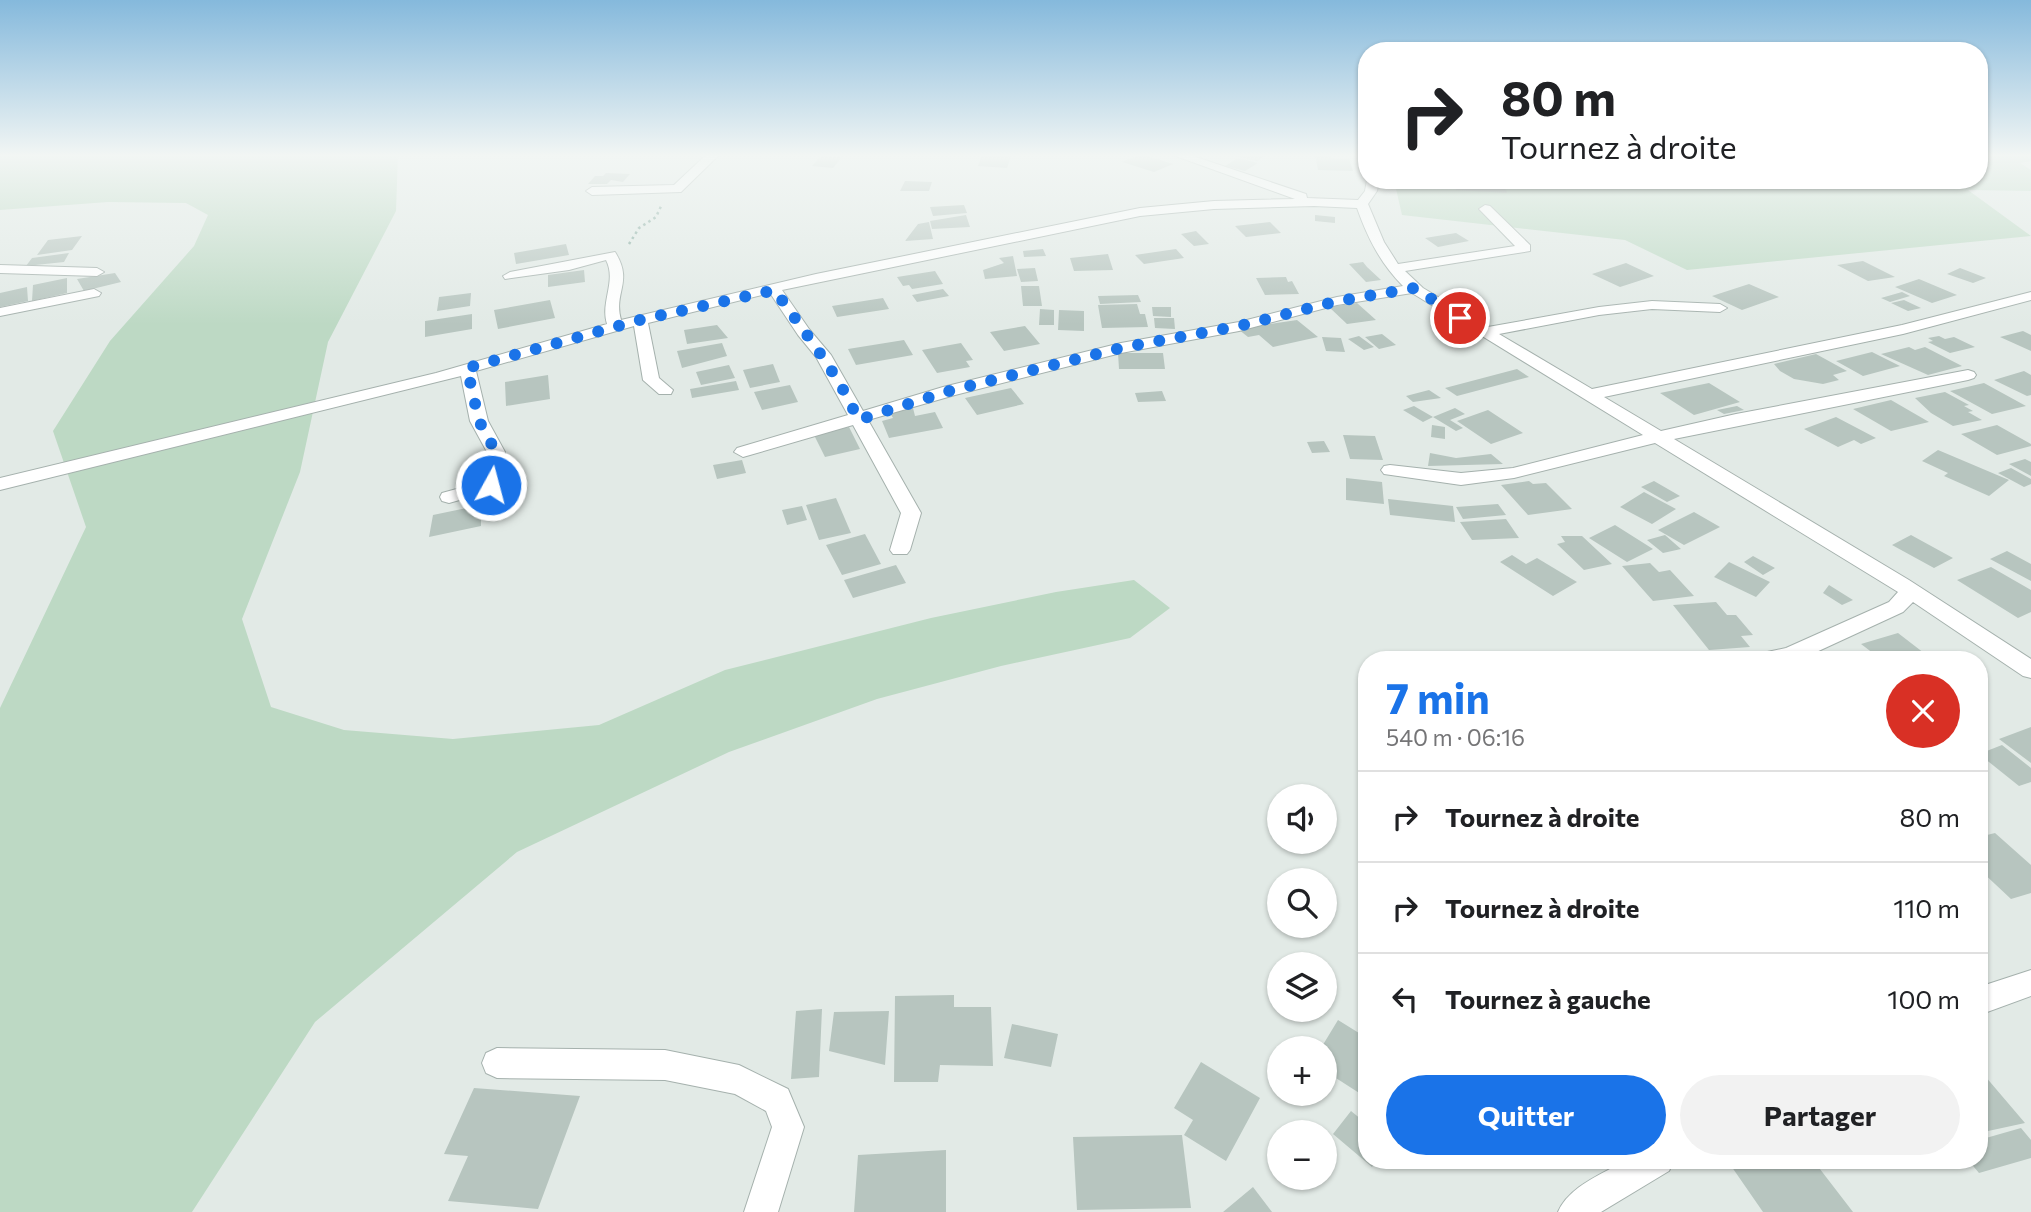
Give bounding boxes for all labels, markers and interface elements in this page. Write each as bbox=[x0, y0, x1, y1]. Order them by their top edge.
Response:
text: 80 m bbox=[1501, 66, 1616, 126]
icon: right bbox=[1386, 70, 1477, 161]
text: Tournez à droite bbox=[1501, 126, 1737, 166]
pin bbox=[1430, 288, 1490, 348]
icon: arrive bbox=[1441, 299, 1479, 337]
position arrow bbox=[454, 448, 528, 522]
text: 7 min bbox=[1386, 671, 1490, 723]
button: close bbox=[1886, 674, 1960, 748]
text: 540 m · 06:16 bbox=[1386, 723, 1525, 751]
map controls bbox=[1267, 784, 1337, 1190]
button: sound bbox=[1267, 784, 1337, 854]
icon: right bbox=[1386, 798, 1424, 836]
text: Tournez à droite bbox=[1445, 801, 1640, 832]
text: 80 m bbox=[1900, 801, 1960, 832]
button: search bbox=[1267, 868, 1337, 938]
icon: right bbox=[1386, 889, 1424, 927]
text: Tournez à droite bbox=[1445, 892, 1640, 923]
text: 110 m bbox=[1893, 892, 1960, 923]
button: layers bbox=[1267, 952, 1337, 1022]
icon: left bbox=[1386, 980, 1424, 1018]
text: Tournez à gauche bbox=[1445, 983, 1651, 1014]
text: 100 m bbox=[1887, 983, 1960, 1014]
button: + bbox=[1267, 1036, 1337, 1106]
button: Quitter bbox=[1386, 1075, 1666, 1155]
button: Partager bbox=[1680, 1075, 1960, 1155]
button: − bbox=[1267, 1120, 1337, 1190]

